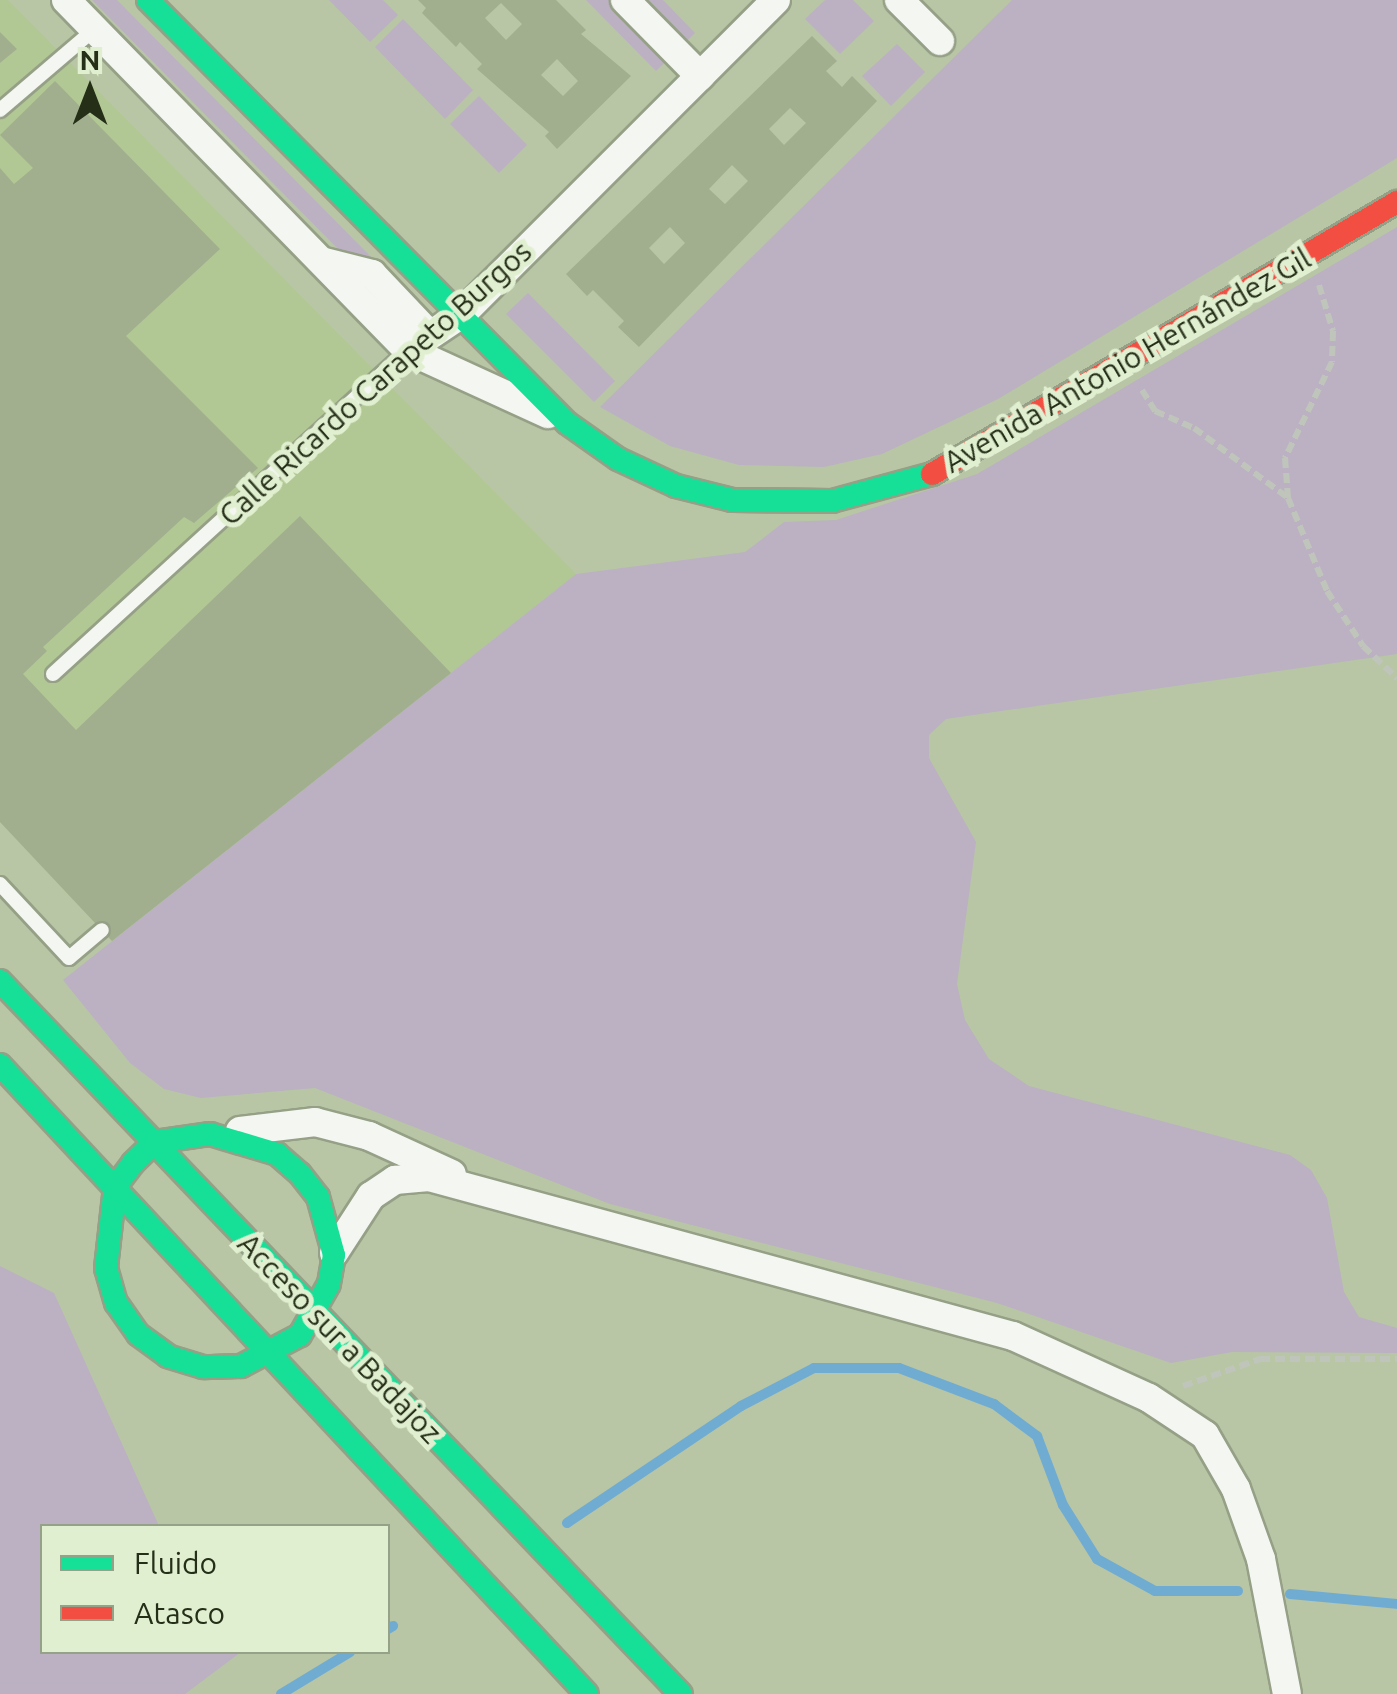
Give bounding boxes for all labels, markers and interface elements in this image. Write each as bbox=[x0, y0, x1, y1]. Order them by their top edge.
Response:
north arrow bbox=[40, 40, 140, 140]
text: N bbox=[80, 44, 100, 75]
street label: Calle Ricardo Carapeto Burgos bbox=[211, 233, 539, 533]
street label: Avenida Antonio Hernández Gil bbox=[937, 240, 1317, 480]
street label: Acceso sur a Badajoz bbox=[231, 1226, 449, 1450]
legend bbox=[40, 1524, 390, 1654]
text: Fluido bbox=[134, 1546, 217, 1580]
text: Atasco bbox=[134, 1596, 225, 1630]

